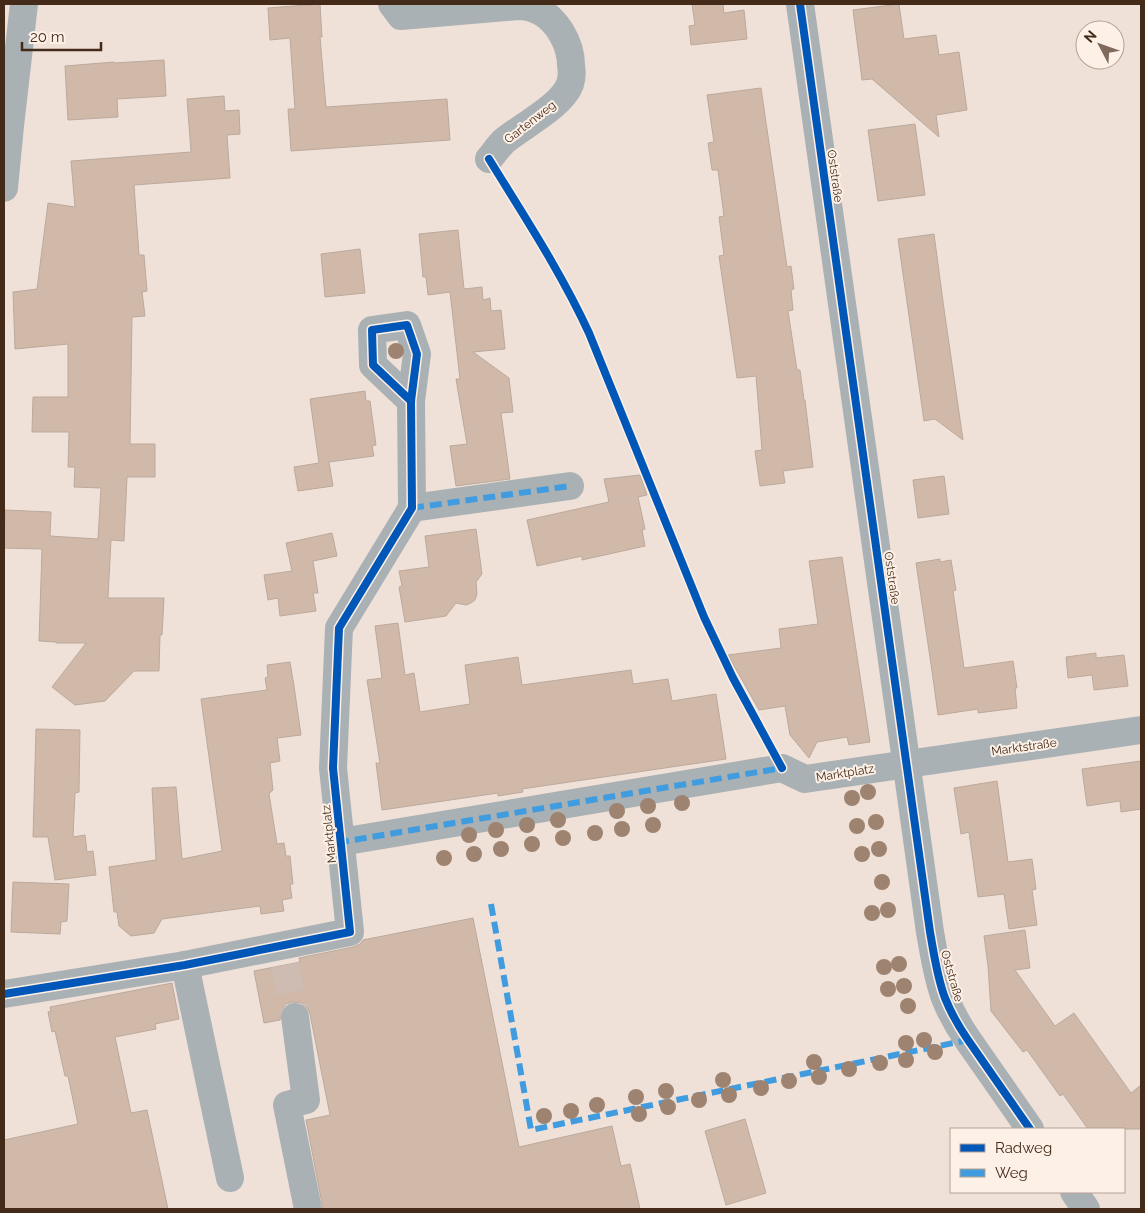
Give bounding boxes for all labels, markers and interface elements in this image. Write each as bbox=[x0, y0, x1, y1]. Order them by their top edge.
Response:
scale bar bbox=[22, 20, 101, 52]
north arrow bbox=[1075, 20, 1125, 70]
text: N bbox=[1081, 27, 1100, 46]
text: 20 m bbox=[30, 28, 65, 46]
street label: Gartenweg bbox=[502, 98, 558, 146]
street label: Oststraße bbox=[824, 149, 846, 203]
street label: Oststraße bbox=[881, 551, 903, 605]
street label: Marktstraße bbox=[990, 735, 1058, 759]
street label: Marktplatz bbox=[815, 761, 875, 785]
street label: Marktplatz bbox=[319, 804, 339, 864]
street label: Oststraße bbox=[938, 949, 966, 1003]
legend bbox=[950, 1128, 1125, 1193]
text: Radweg bbox=[995, 1139, 1052, 1157]
text: Weg bbox=[995, 1164, 1028, 1182]

